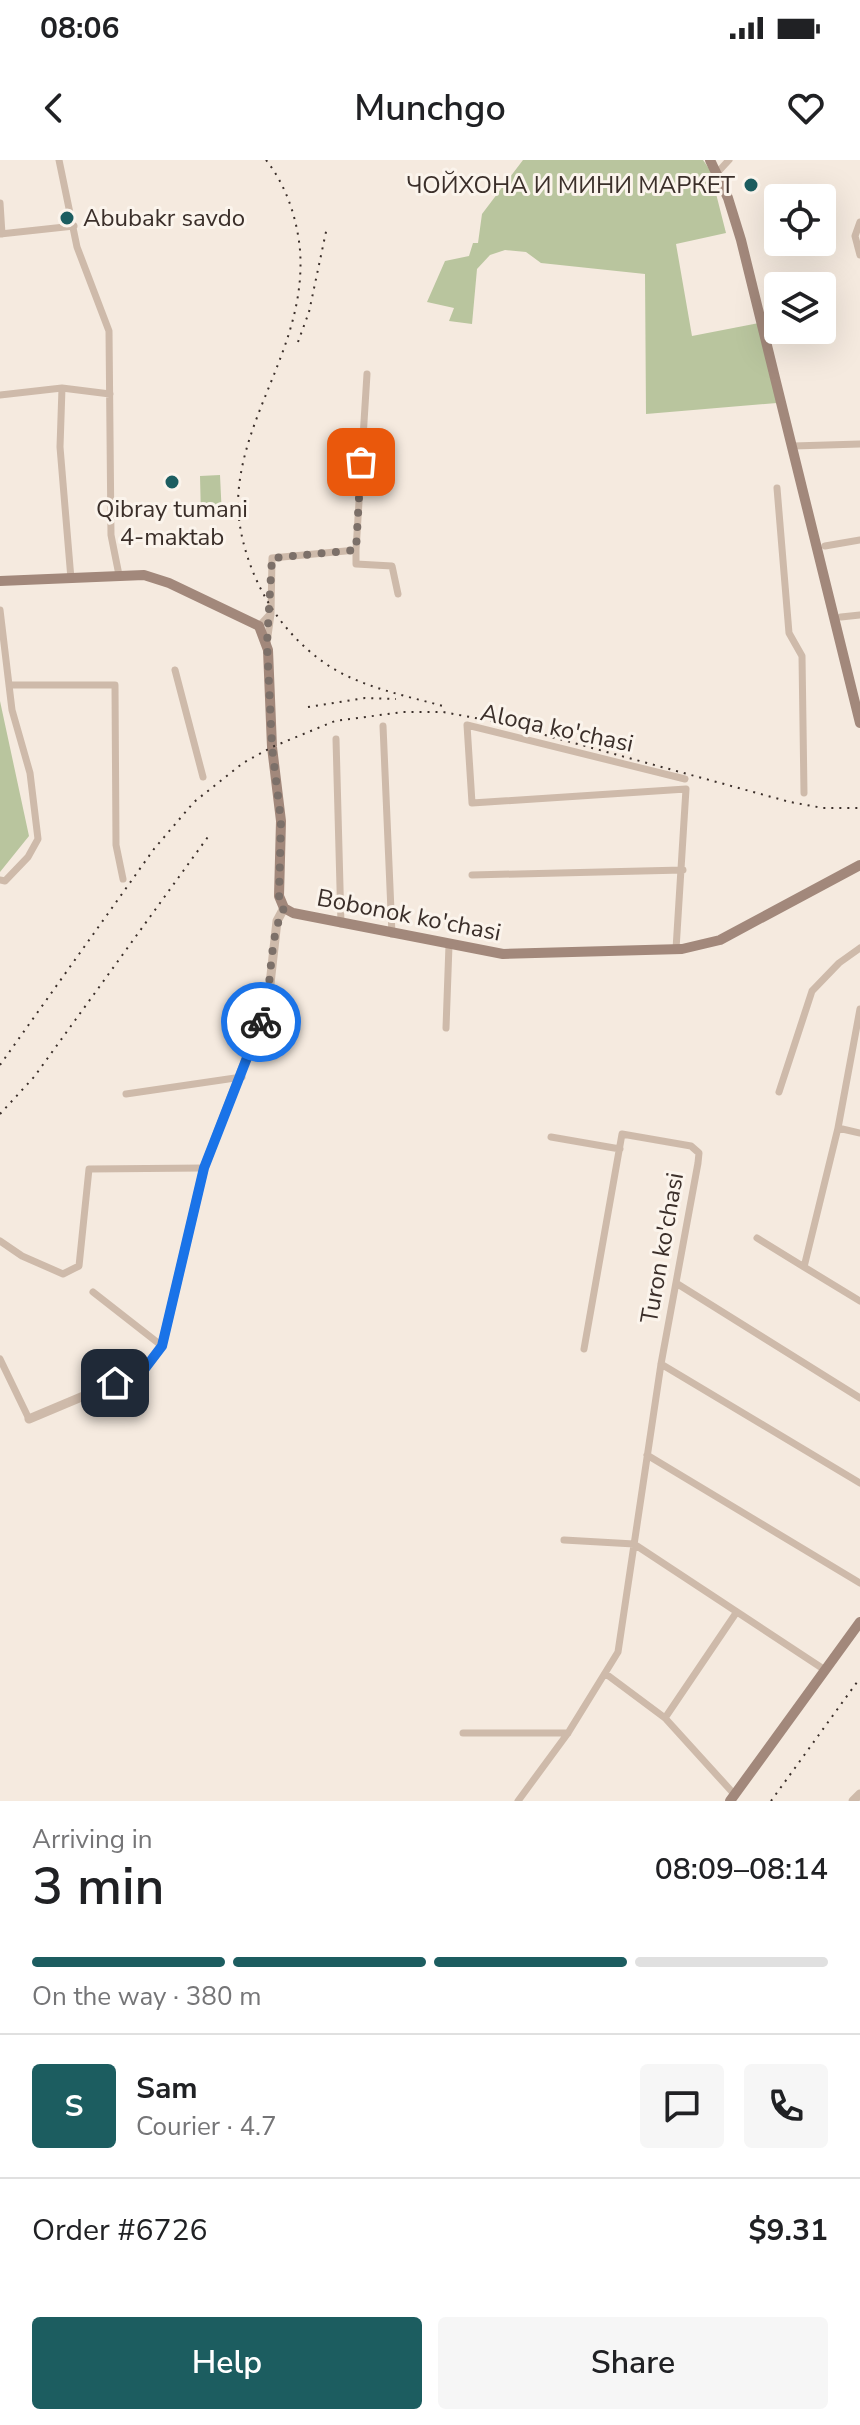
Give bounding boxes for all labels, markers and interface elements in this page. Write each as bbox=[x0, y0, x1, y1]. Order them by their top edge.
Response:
text: 08:06 bbox=[40, 8, 119, 49]
text: Munchgo bbox=[354, 84, 506, 133]
icon: back bbox=[32, 86, 76, 130]
icon: heart bbox=[784, 86, 828, 130]
place label: ЧОЙХОНА И МИНИ МАРКЕТ bbox=[406, 169, 736, 201]
marker: ЧОЙХОНА И МИНИ МАРКЕТ bbox=[742, 176, 760, 194]
map controls bbox=[764, 184, 836, 344]
button: locate bbox=[764, 184, 836, 256]
place label: Abubakr savdo bbox=[83, 202, 245, 234]
marker: Abubakr savdo bbox=[58, 209, 76, 227]
button: layers bbox=[764, 272, 836, 344]
pin bbox=[327, 428, 395, 496]
icon: bag bbox=[339, 440, 383, 484]
marker: Qibray tumani 4-maktab bbox=[163, 473, 181, 491]
place label: Qibray tumani 4-maktab bbox=[96, 493, 248, 553]
street label: Aloqa ko'chasi bbox=[478, 696, 636, 760]
street label: Bobonok ko'chasi bbox=[314, 881, 504, 949]
courier bbox=[221, 982, 301, 1062]
icon: bike bbox=[239, 1000, 283, 1044]
street label: Turon ko'chasi bbox=[633, 1170, 691, 1326]
pin bbox=[81, 1349, 149, 1417]
icon: home bbox=[93, 1361, 137, 1405]
text: Arriving in bbox=[32, 1822, 153, 1857]
text: 08:09–08:14 bbox=[655, 1849, 828, 1890]
text: 3 min bbox=[32, 1851, 165, 1922]
text: On the way · 380 m bbox=[32, 1979, 261, 2014]
button: chat bbox=[640, 2064, 724, 2148]
button: phone bbox=[744, 2064, 828, 2148]
text: Sam bbox=[136, 2068, 198, 2109]
text: S bbox=[65, 2086, 83, 2127]
text: Courier · 4.7 bbox=[136, 2109, 277, 2144]
text: Order #6726 bbox=[32, 2210, 207, 2251]
text: $9.31 bbox=[749, 2210, 828, 2251]
button: Help bbox=[32, 2317, 422, 2409]
button: Share bbox=[438, 2317, 828, 2409]

